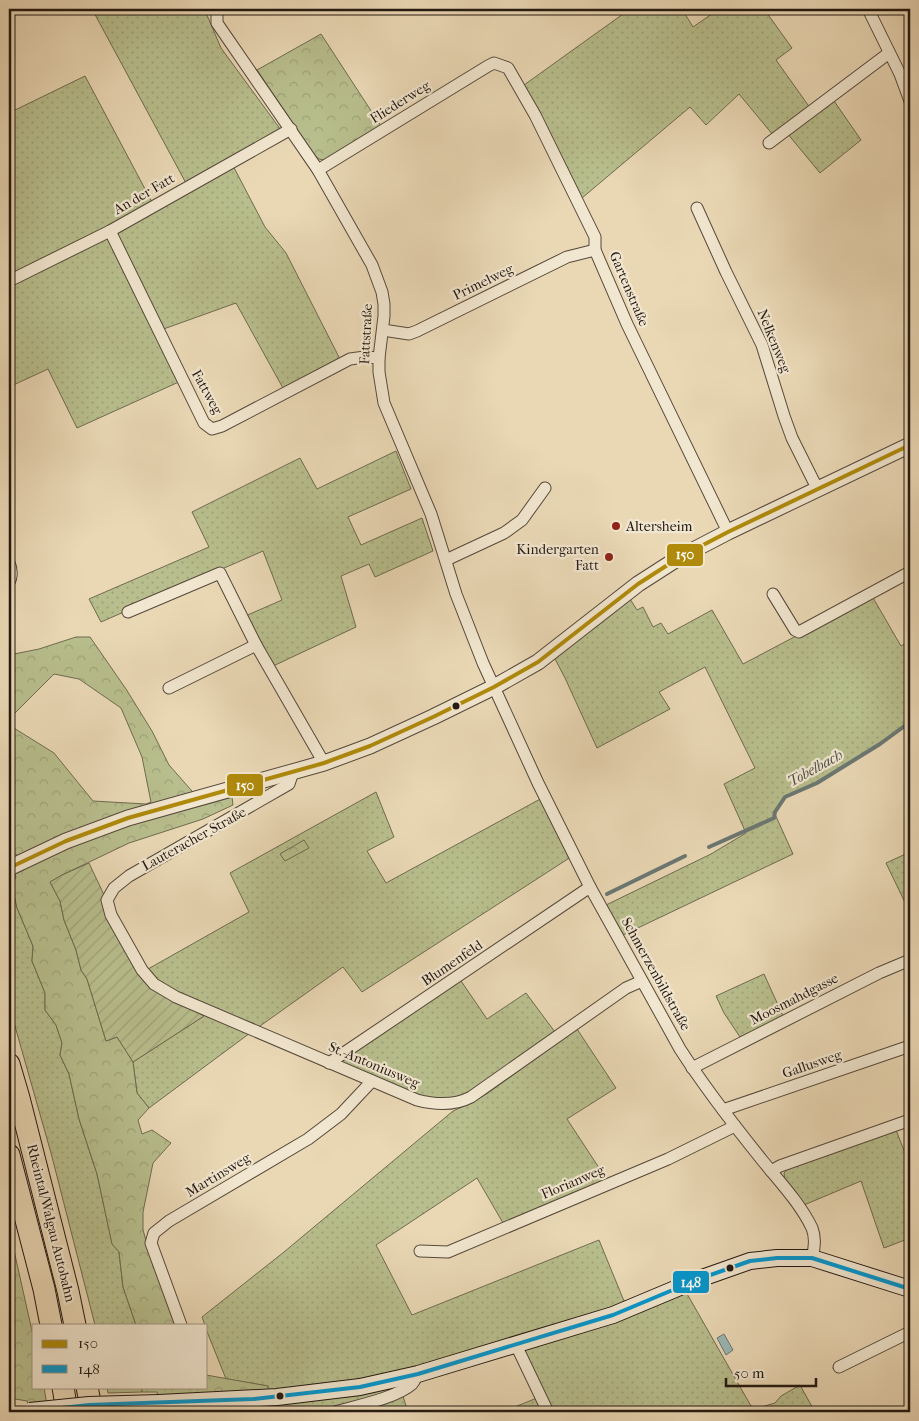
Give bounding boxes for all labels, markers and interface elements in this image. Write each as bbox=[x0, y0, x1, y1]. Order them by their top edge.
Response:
street label: Fliederweg bbox=[367, 77, 434, 127]
street label: An der Fatt bbox=[110, 170, 178, 219]
street label: Gartenstraße bbox=[606, 249, 652, 329]
street label: Primelweg bbox=[450, 260, 517, 304]
street label: Fattstraße bbox=[356, 303, 376, 365]
street label: Nelkenweg bbox=[753, 307, 795, 376]
street label: Fattweg bbox=[188, 367, 226, 418]
place label: Altersheim bbox=[625, 518, 693, 535]
marker: Altersheim bbox=[610, 520, 622, 532]
place label: Kindergarten Fatt bbox=[516, 541, 599, 574]
line badge: 150 bbox=[666, 543, 704, 567]
text: 150 bbox=[676, 546, 695, 563]
marker: Kindergarten Fatt bbox=[603, 551, 615, 563]
unlabelled marker bbox=[451, 701, 461, 711]
water label: Tobelbach bbox=[784, 745, 846, 790]
line badge: 150 bbox=[226, 773, 264, 797]
text: 150 bbox=[236, 777, 255, 794]
street label: Lauteracher Straße bbox=[139, 803, 249, 875]
street label: Schmerzenbildstraße bbox=[618, 914, 694, 1034]
street label: Blumenfeld bbox=[418, 936, 486, 990]
street label: Moosmahdgasse bbox=[747, 969, 841, 1029]
street label: St.-Antoniusweg bbox=[326, 1038, 423, 1092]
street label: Gallusweg bbox=[780, 1046, 844, 1082]
street label: Rheintal/Walgau Autobahn bbox=[23, 1142, 79, 1304]
street label: Martinsweg bbox=[183, 1149, 254, 1201]
street label: Florianweg bbox=[539, 1161, 608, 1203]
unlabelled marker bbox=[725, 1263, 735, 1273]
line badge: 148 bbox=[672, 1270, 710, 1294]
text: 148 bbox=[681, 1274, 701, 1291]
legend bbox=[32, 1324, 208, 1388]
text: 150 bbox=[78, 1334, 98, 1352]
scale bar bbox=[726, 1356, 816, 1388]
text: 148 bbox=[78, 1360, 100, 1378]
text: 50 m bbox=[734, 1364, 765, 1382]
unlabelled marker bbox=[275, 1391, 285, 1401]

